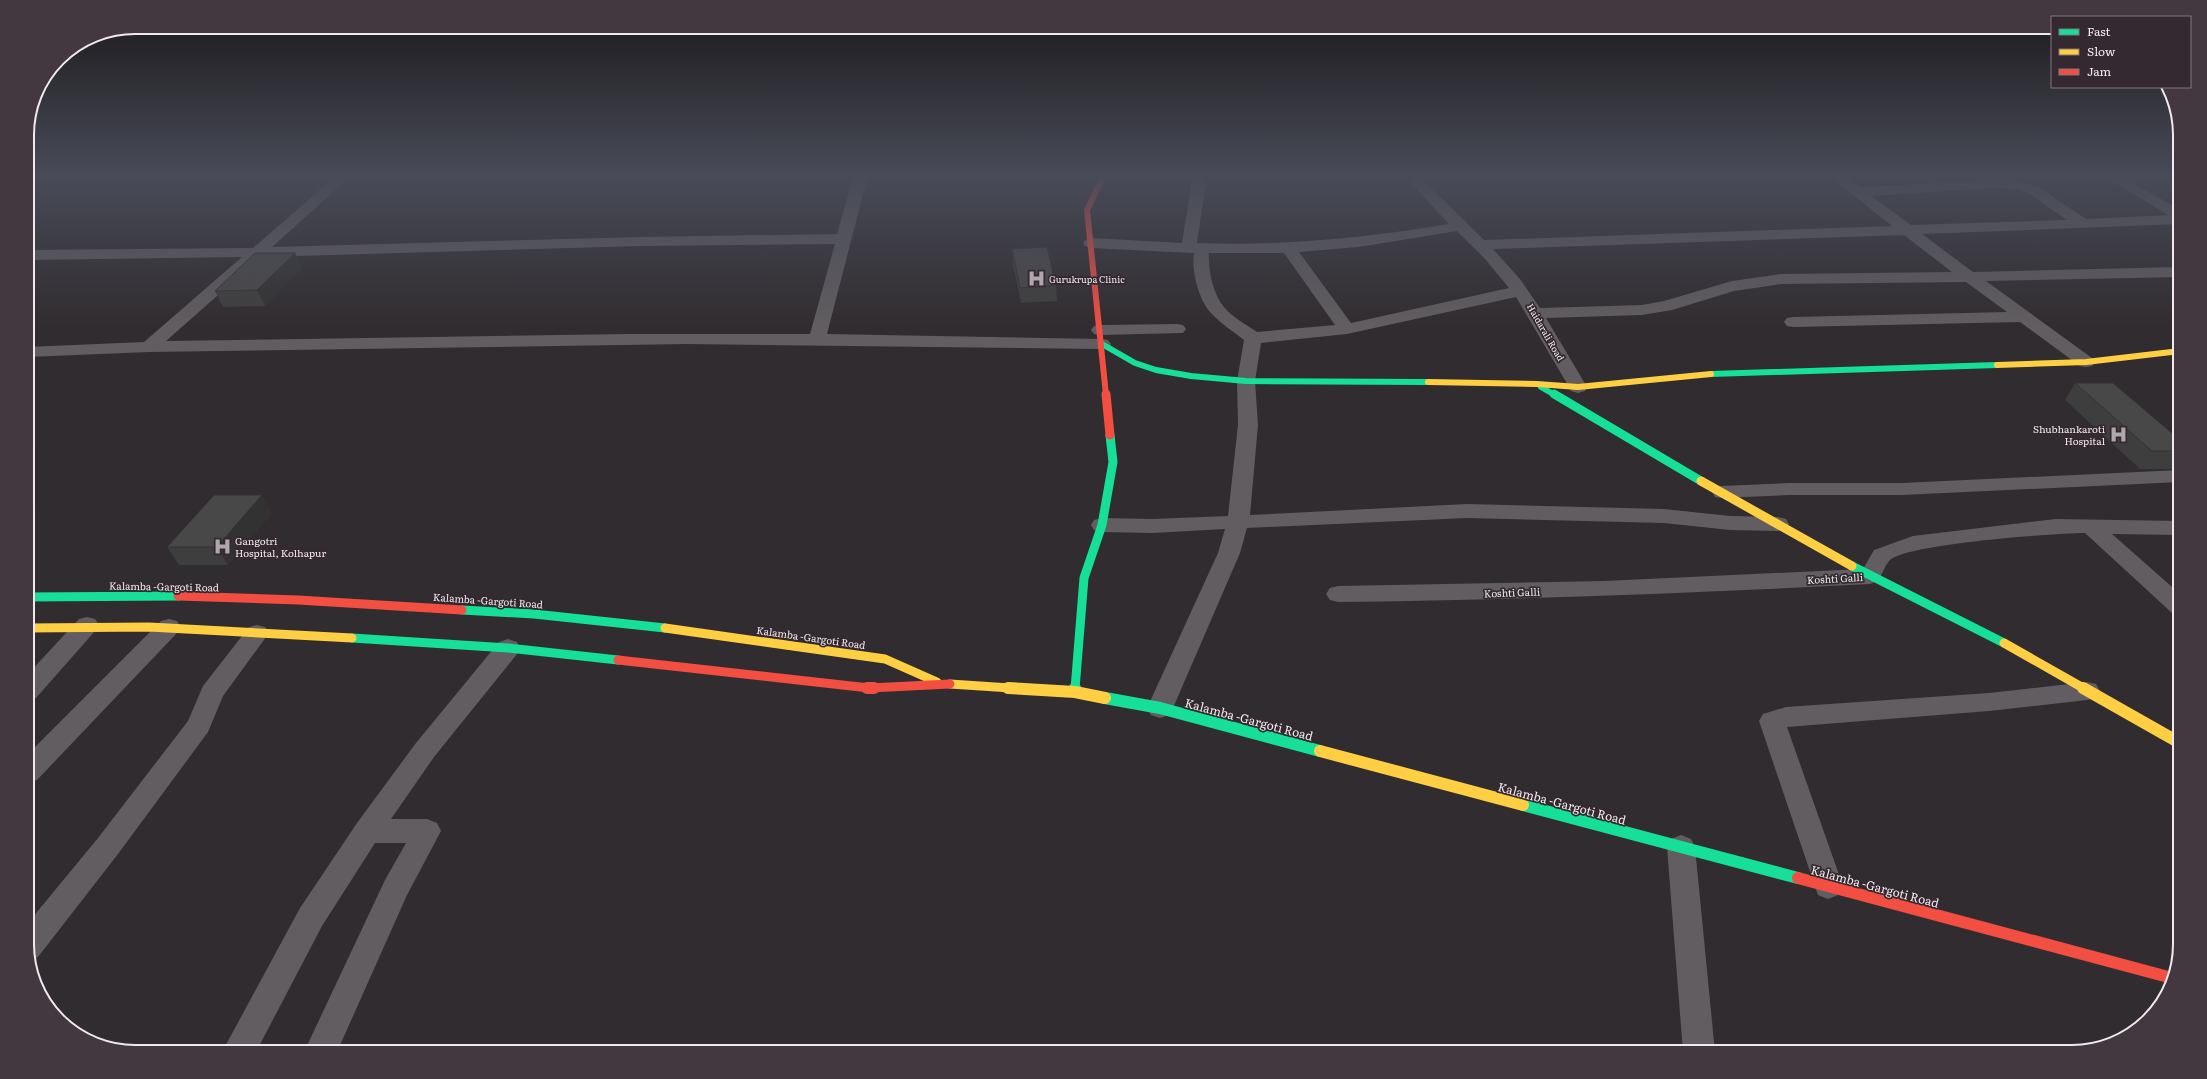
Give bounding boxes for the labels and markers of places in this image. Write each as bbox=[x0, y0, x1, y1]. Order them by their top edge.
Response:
hospital icon: Gurukrupa Clinic bbox=[1026, 269, 1046, 289]
place label: Gurukrupa Clinic bbox=[1049, 272, 1125, 286]
place label: Shubhankaroti Hospital bbox=[2033, 421, 2106, 448]
hospital icon: Shubhankaroti Hospital bbox=[2108, 424, 2128, 444]
place label: Gangotri Hospital, Kolhapur bbox=[235, 533, 326, 560]
hospital icon: Gangotri Hospital, Kolhapur bbox=[212, 536, 232, 556]

